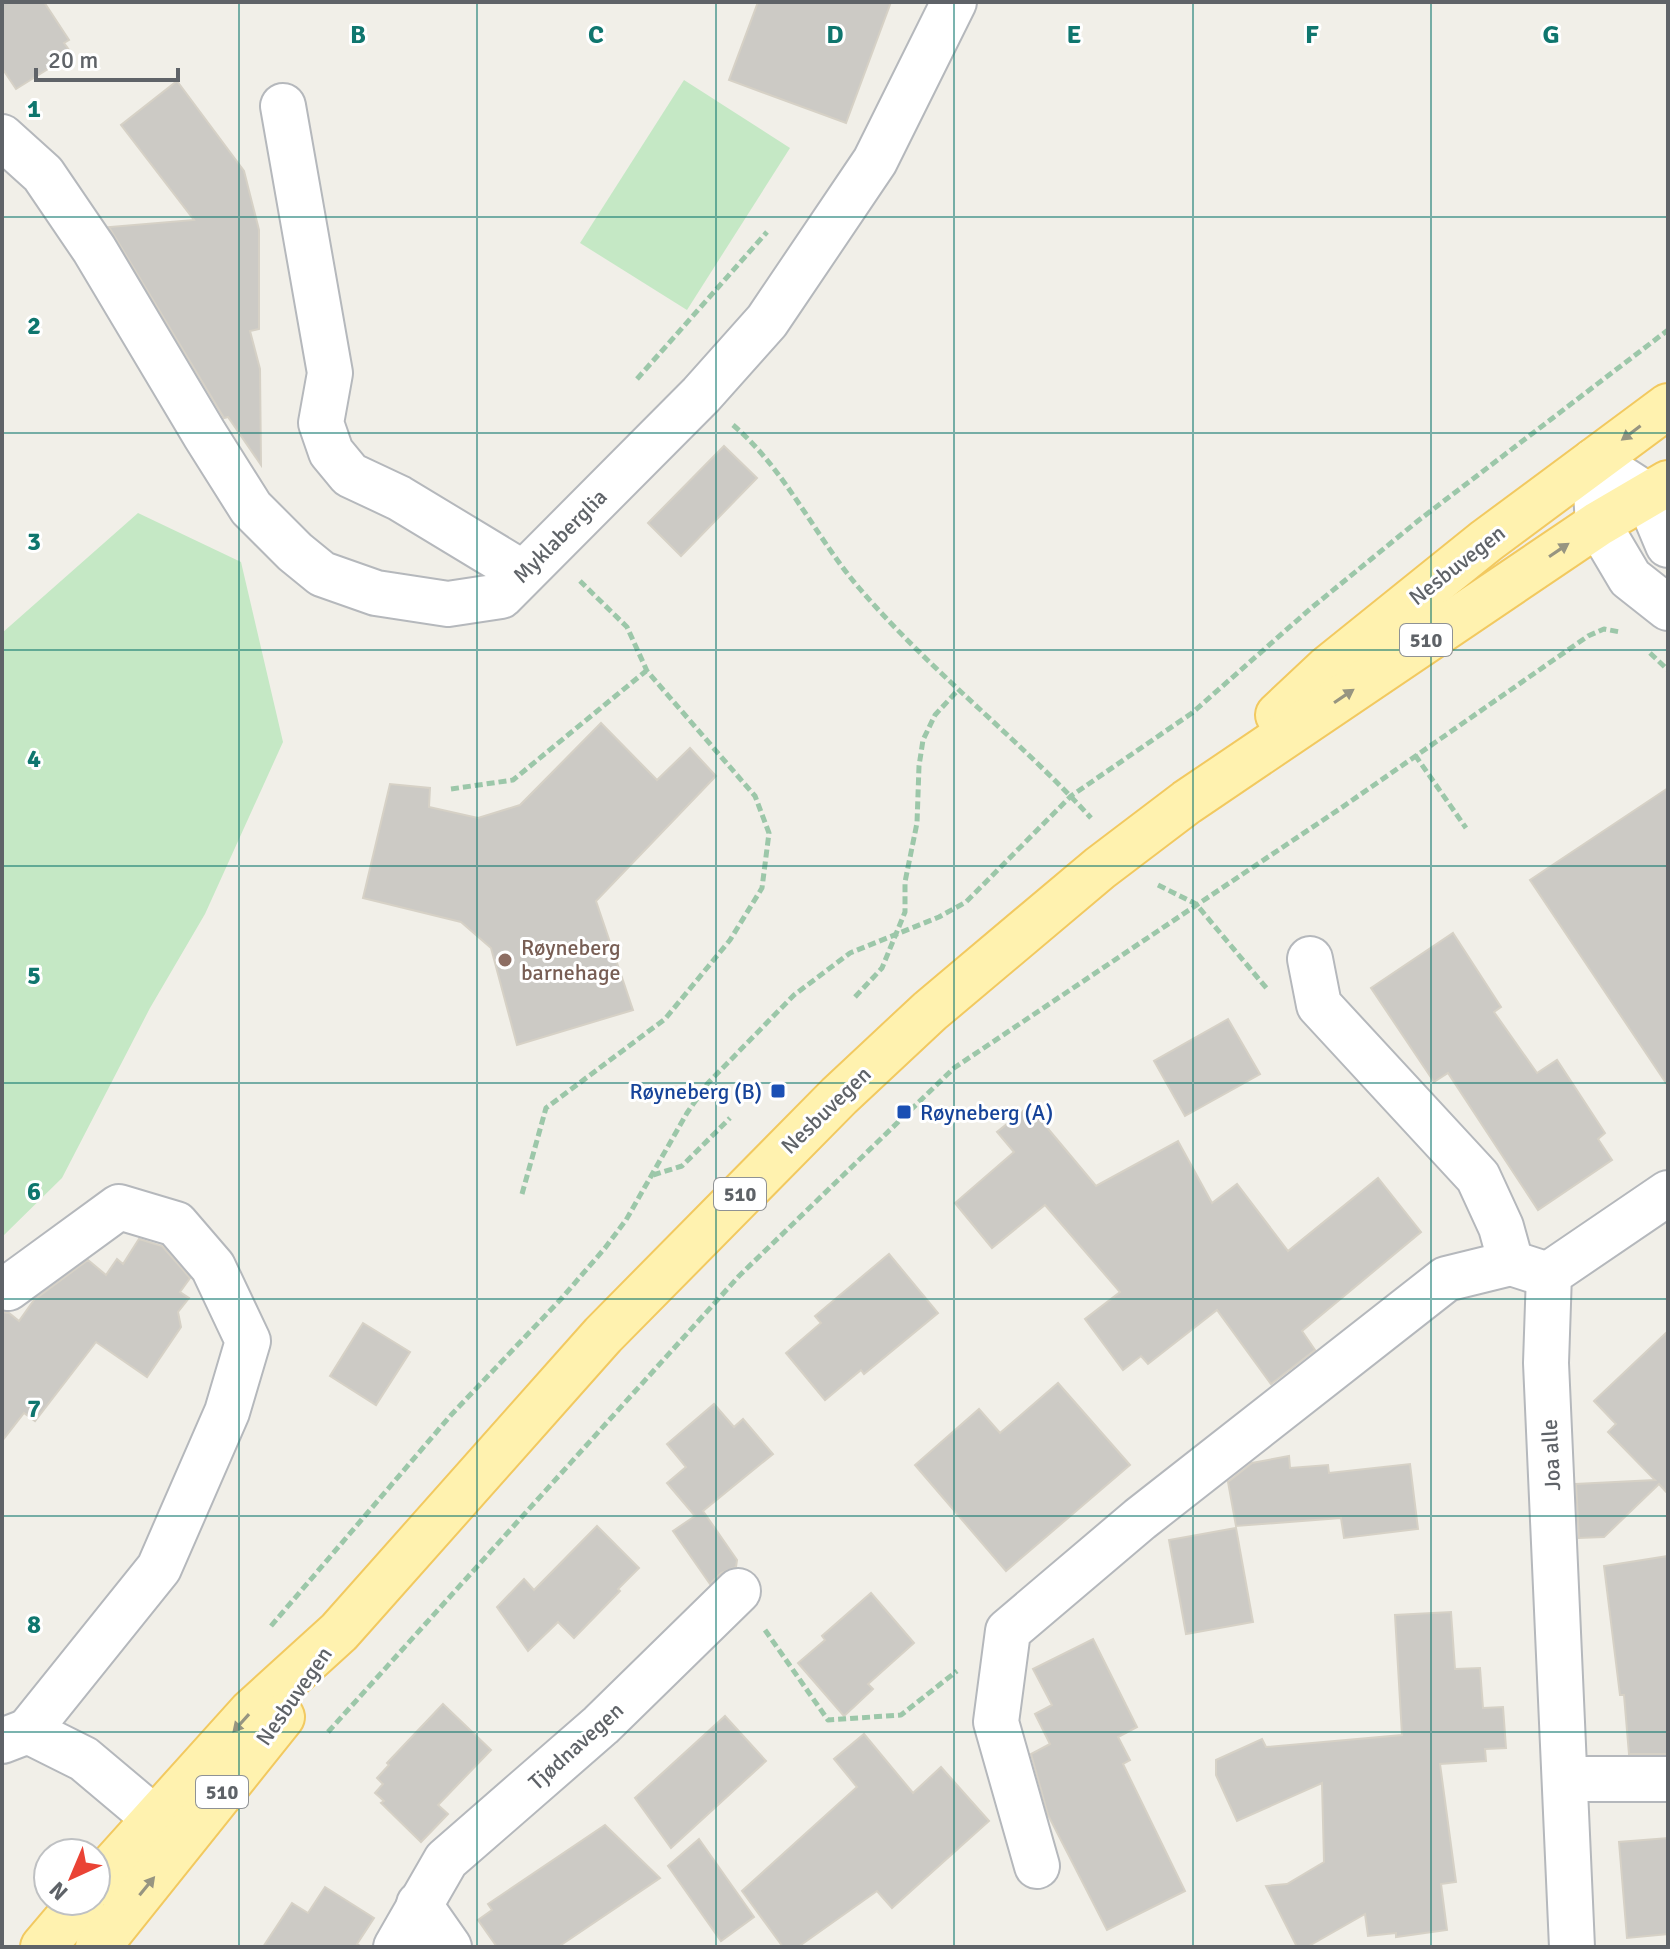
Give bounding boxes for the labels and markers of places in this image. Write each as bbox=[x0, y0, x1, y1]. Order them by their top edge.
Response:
place label: Røyneberg barnehage bbox=[521, 934, 621, 986]
marker: Røyneberg barnehage bbox=[496, 951, 514, 969]
place label: Røyneberg (B) bbox=[630, 1078, 762, 1105]
marker: Røyneberg (B) bbox=[769, 1082, 787, 1100]
place label: Røyneberg (A) bbox=[920, 1099, 1053, 1126]
marker: Røyneberg (A) bbox=[895, 1103, 913, 1121]

